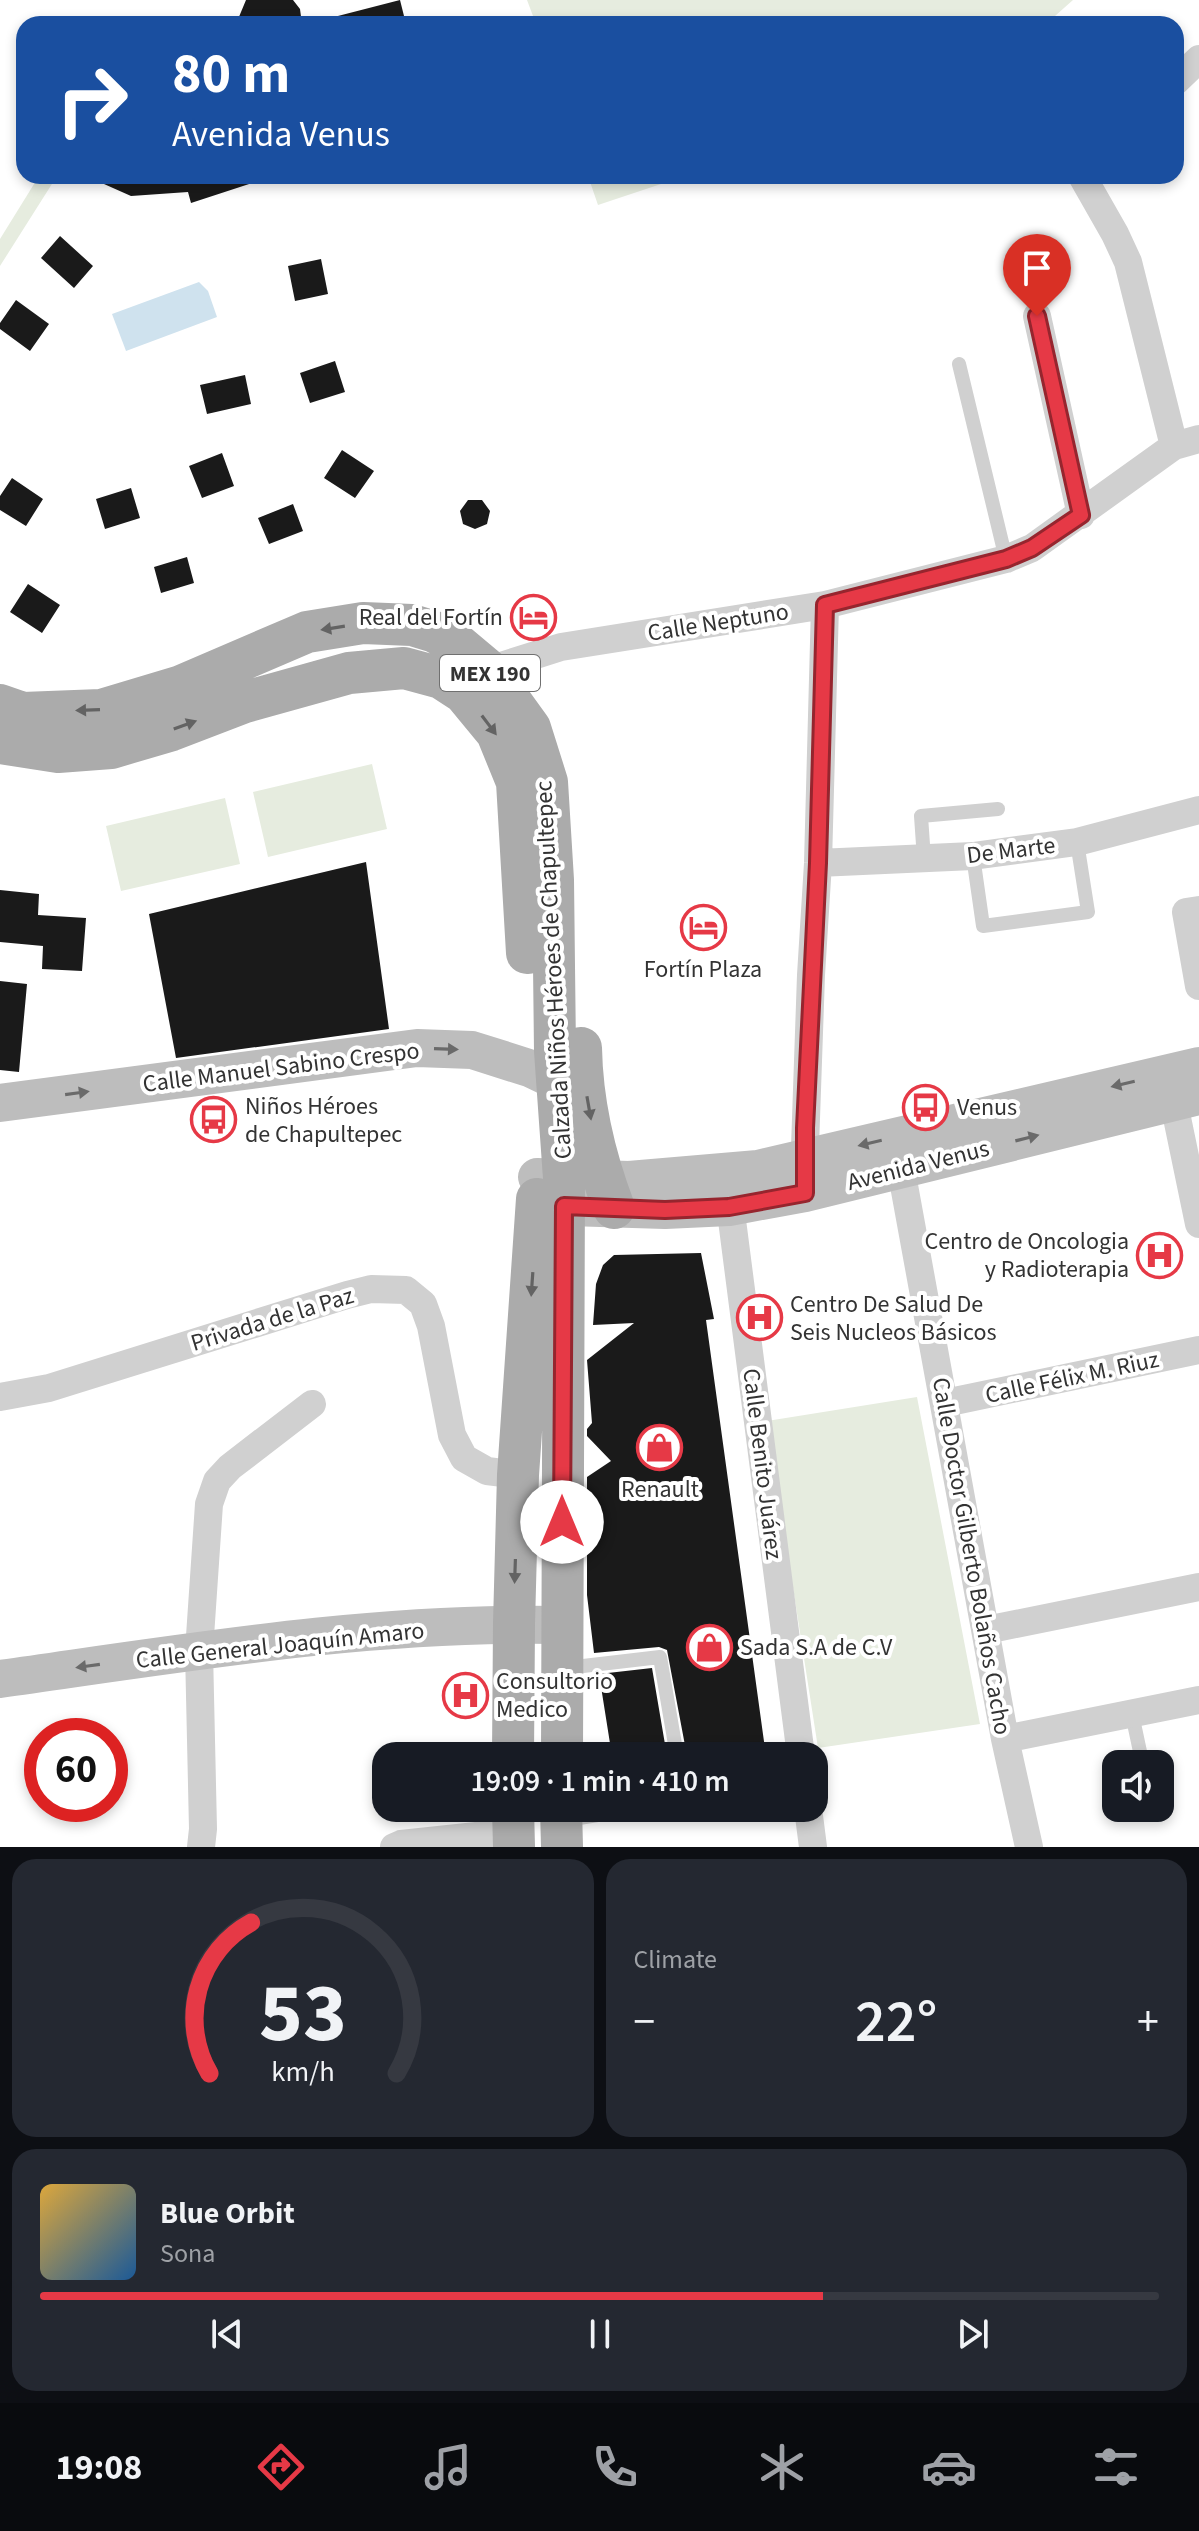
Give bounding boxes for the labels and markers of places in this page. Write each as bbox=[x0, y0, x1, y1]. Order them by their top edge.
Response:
pin bbox=[1003, 234, 1071, 316]
hotel icon: Real del Fortín bbox=[510, 593, 558, 641]
place label: Real del Fortín bbox=[359, 600, 503, 635]
hotel icon: Fortín Plaza bbox=[679, 903, 727, 951]
place label: Fortín Plaza bbox=[644, 952, 762, 987]
bus stop icon: Venus bbox=[902, 1083, 950, 1131]
place label: Niños Héroes de Chapultepec bbox=[245, 1089, 402, 1152]
place label: Venus bbox=[957, 1090, 1017, 1125]
bus stop icon: Niños Héroes de Chapultepec bbox=[190, 1096, 238, 1144]
place label: Centro de Oncologia y Radioterapia bbox=[925, 1224, 1129, 1287]
hospital icon: Centro de Oncologia y Radioterapia bbox=[1136, 1231, 1184, 1279]
place label: Centro De Salud De Seis Nucleos Básicos bbox=[790, 1287, 996, 1350]
hospital icon: Centro De Salud De Seis Nucleos Básicos bbox=[735, 1294, 783, 1342]
shop icon: Renault bbox=[636, 1423, 684, 1471]
place label: Renault bbox=[621, 1472, 699, 1507]
shop icon: Sada S.A de C.V bbox=[685, 1623, 733, 1671]
place label: Sada S.A de C.V bbox=[740, 1630, 893, 1665]
place label: Consultorio Medico bbox=[496, 1664, 613, 1727]
hospital icon: Consultorio Medico bbox=[441, 1671, 489, 1719]

